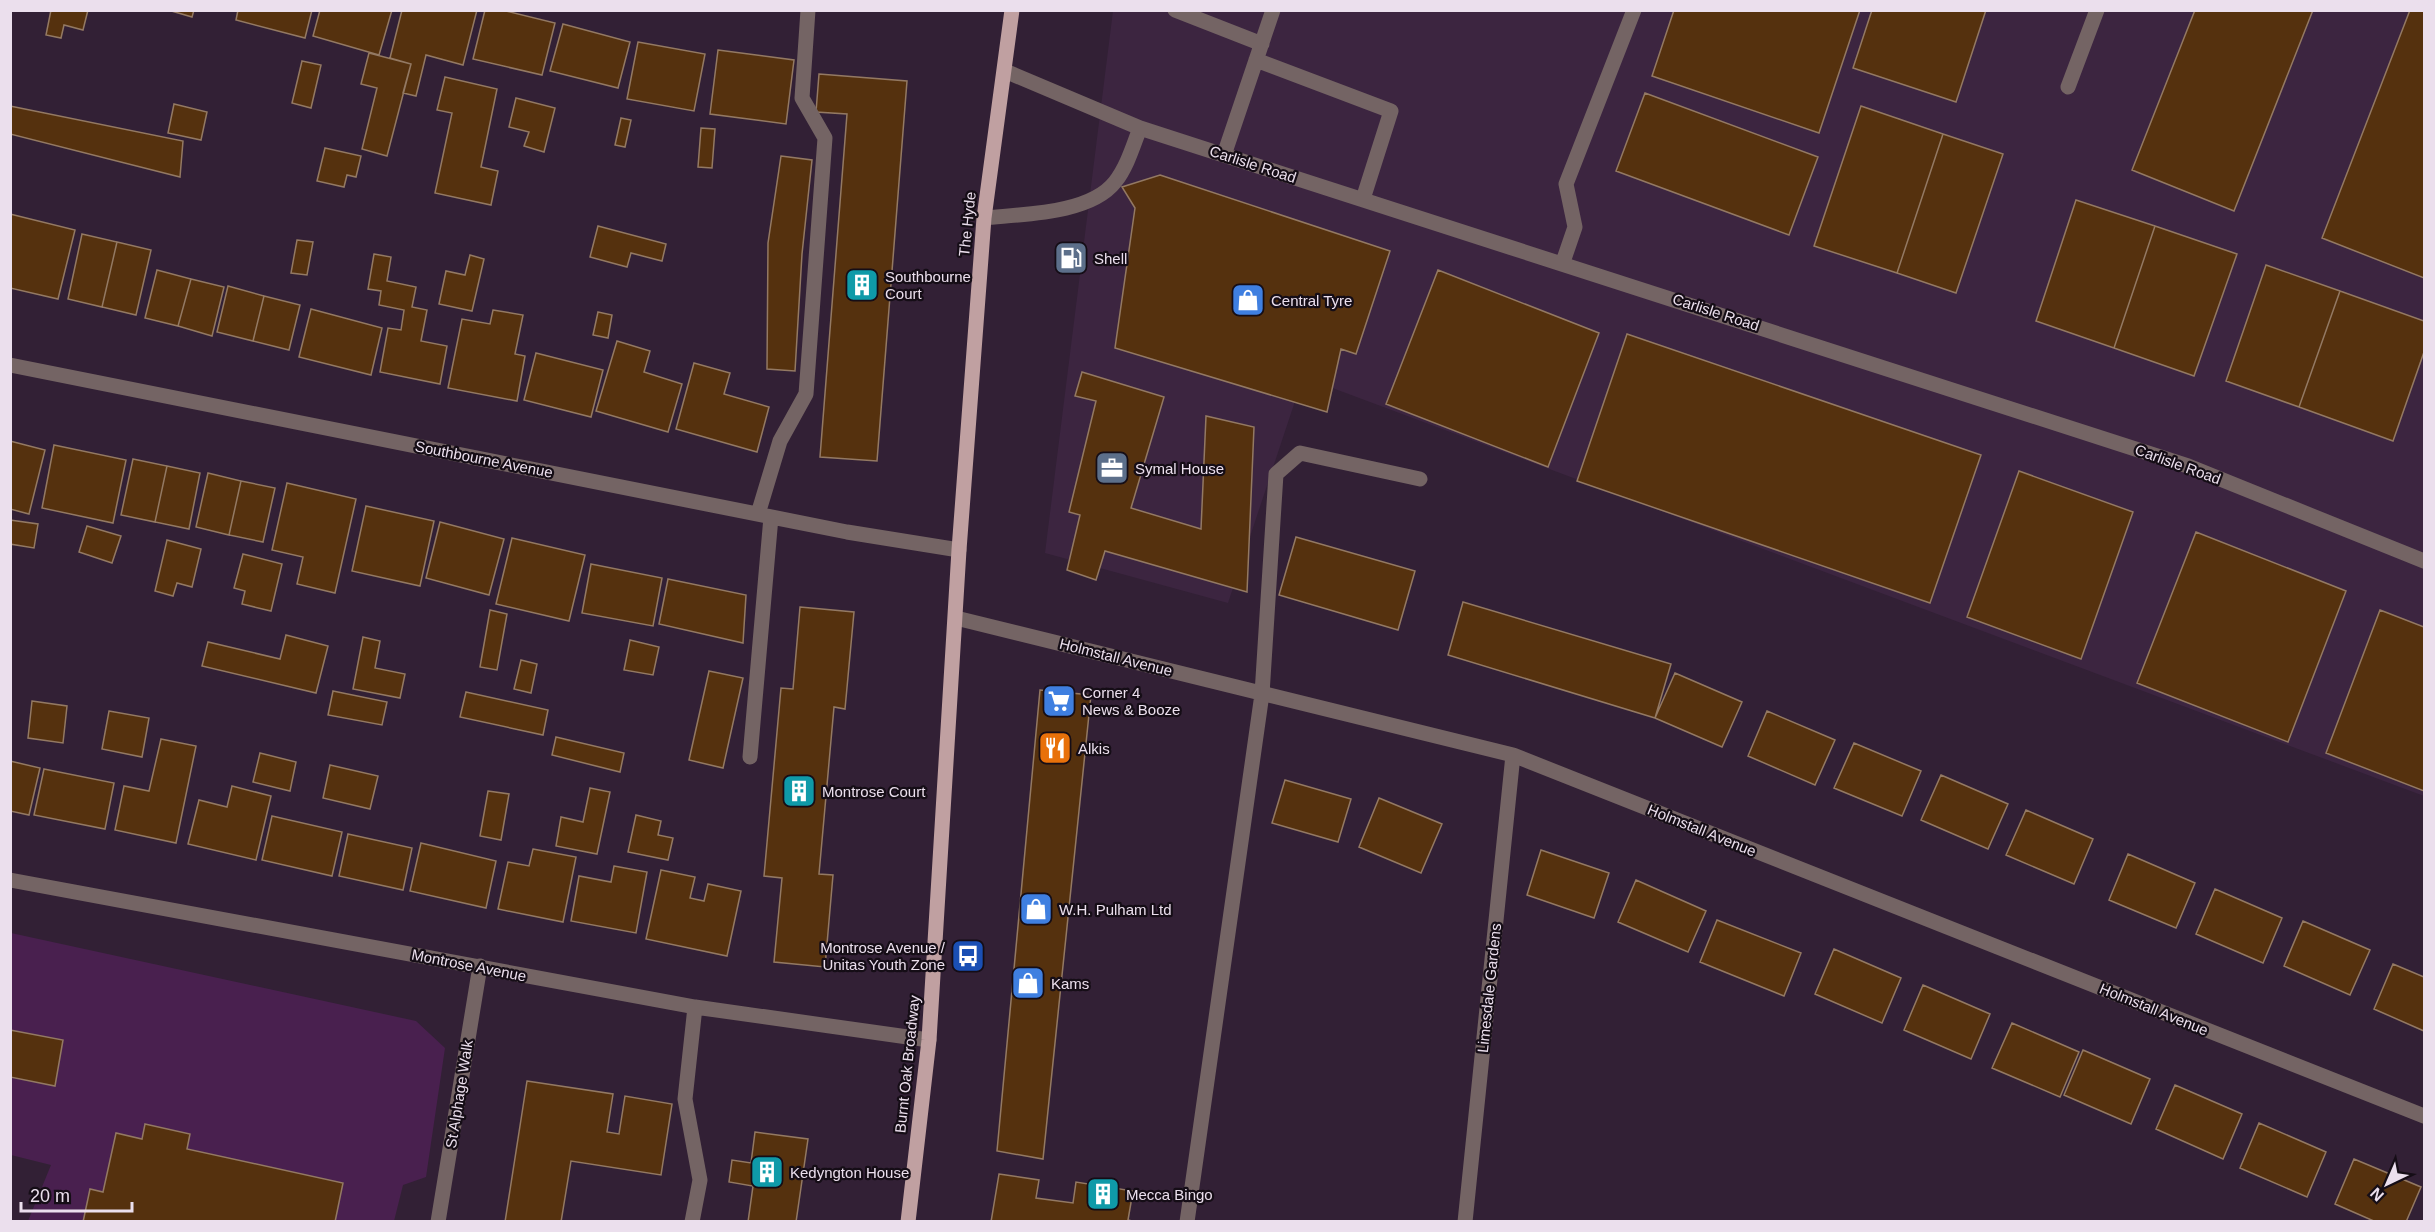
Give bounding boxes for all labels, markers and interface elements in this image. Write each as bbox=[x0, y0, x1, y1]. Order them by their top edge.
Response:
street label: Carlisle Road bbox=[1208, 142, 1298, 186]
street label: The Hyde bbox=[955, 191, 979, 257]
fuel station icon: Shell bbox=[1053, 240, 1089, 276]
place label: Shell bbox=[1094, 250, 1127, 267]
building icon: Southbourne Court bbox=[844, 267, 880, 303]
place label: Southbourne Court bbox=[885, 268, 971, 302]
shop icon: Central Tyre bbox=[1230, 282, 1266, 318]
street label: Carlisle Road bbox=[1671, 290, 1761, 334]
place label: Central Tyre bbox=[1271, 292, 1352, 309]
street label: Southbourne Avenue bbox=[414, 437, 554, 481]
street label: Carlisle Road bbox=[2133, 441, 2223, 487]
office icon: Symal House bbox=[1094, 450, 1130, 486]
place label: Symal House bbox=[1135, 460, 1224, 477]
street label: Holmstall Avenue bbox=[1058, 635, 1174, 679]
supermarket icon: Corner 4 News & Booze bbox=[1041, 683, 1077, 719]
place label: Corner 4 News & Booze bbox=[1082, 684, 1180, 718]
restaurant icon: Alkis bbox=[1037, 730, 1073, 766]
place label: Alkis bbox=[1078, 740, 1110, 757]
building icon: Montrose Court bbox=[781, 773, 817, 809]
place label: Montrose Court bbox=[822, 783, 926, 800]
street label: Holmstall Avenue bbox=[1645, 800, 1759, 860]
shop icon: W.H. Pulham Ltd bbox=[1018, 891, 1054, 927]
place label: W.H. Pulham Ltd bbox=[1059, 901, 1172, 918]
street label: Limesdale Gardens bbox=[1474, 922, 1504, 1054]
bus stop icon: Montrose Avenue / Unitas Youth Zone bbox=[950, 938, 986, 974]
place label: Montrose Avenue / Unitas Youth Zone bbox=[820, 939, 946, 973]
street label: Montrose Avenue bbox=[410, 946, 528, 984]
shop icon: Kams bbox=[1010, 965, 1046, 1001]
place label: Kams bbox=[1051, 975, 1089, 992]
street label: Holmstall Avenue bbox=[2097, 979, 2211, 1039]
street label: Burnt Oak Broadway bbox=[891, 994, 923, 1134]
street label: St Alphage Walk bbox=[442, 1038, 476, 1149]
building icon: Kedyngton House bbox=[749, 1154, 785, 1190]
north arrow bbox=[2357, 1154, 2417, 1214]
place label: Kedyngton House bbox=[790, 1164, 909, 1181]
scale bar bbox=[21, 1175, 132, 1213]
building icon: Mecca Bingo bbox=[1085, 1176, 1121, 1212]
text: N bbox=[2367, 1184, 2387, 1205]
text: 20 m bbox=[30, 1186, 70, 1206]
place label: Mecca Bingo bbox=[1126, 1186, 1213, 1203]

